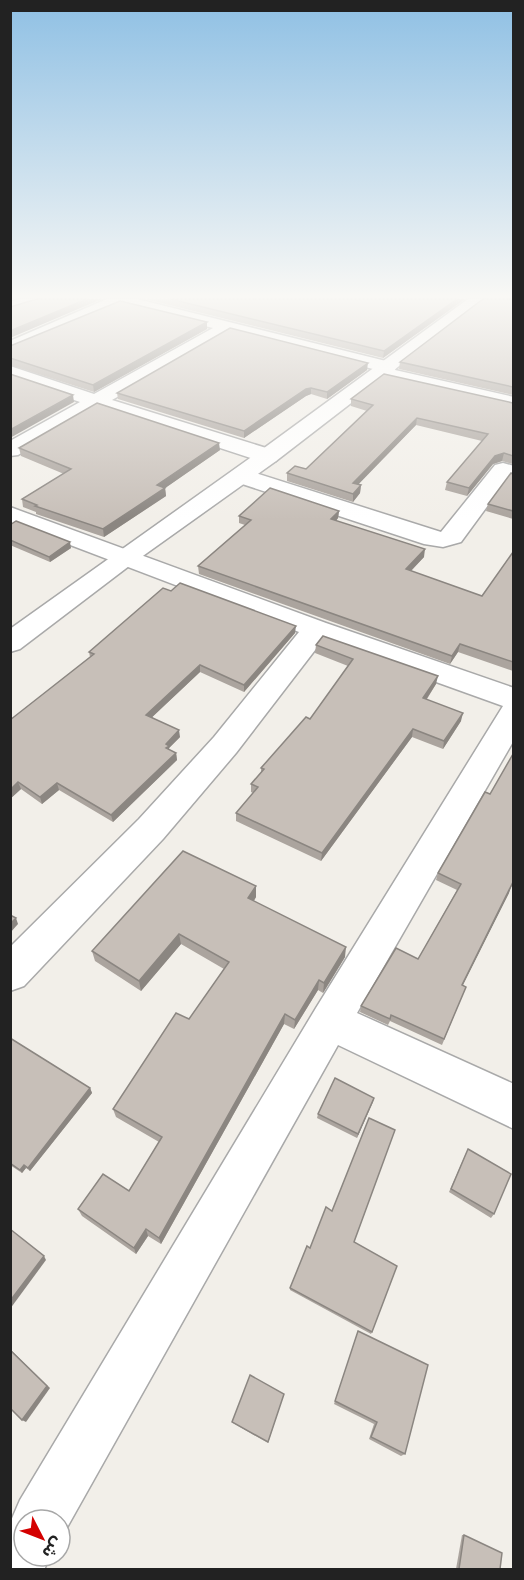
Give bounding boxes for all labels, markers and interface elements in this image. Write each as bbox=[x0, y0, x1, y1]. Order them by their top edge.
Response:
north arrow bbox=[12, 1508, 72, 1568]
text: ش bbox=[37, 1532, 69, 1564]

